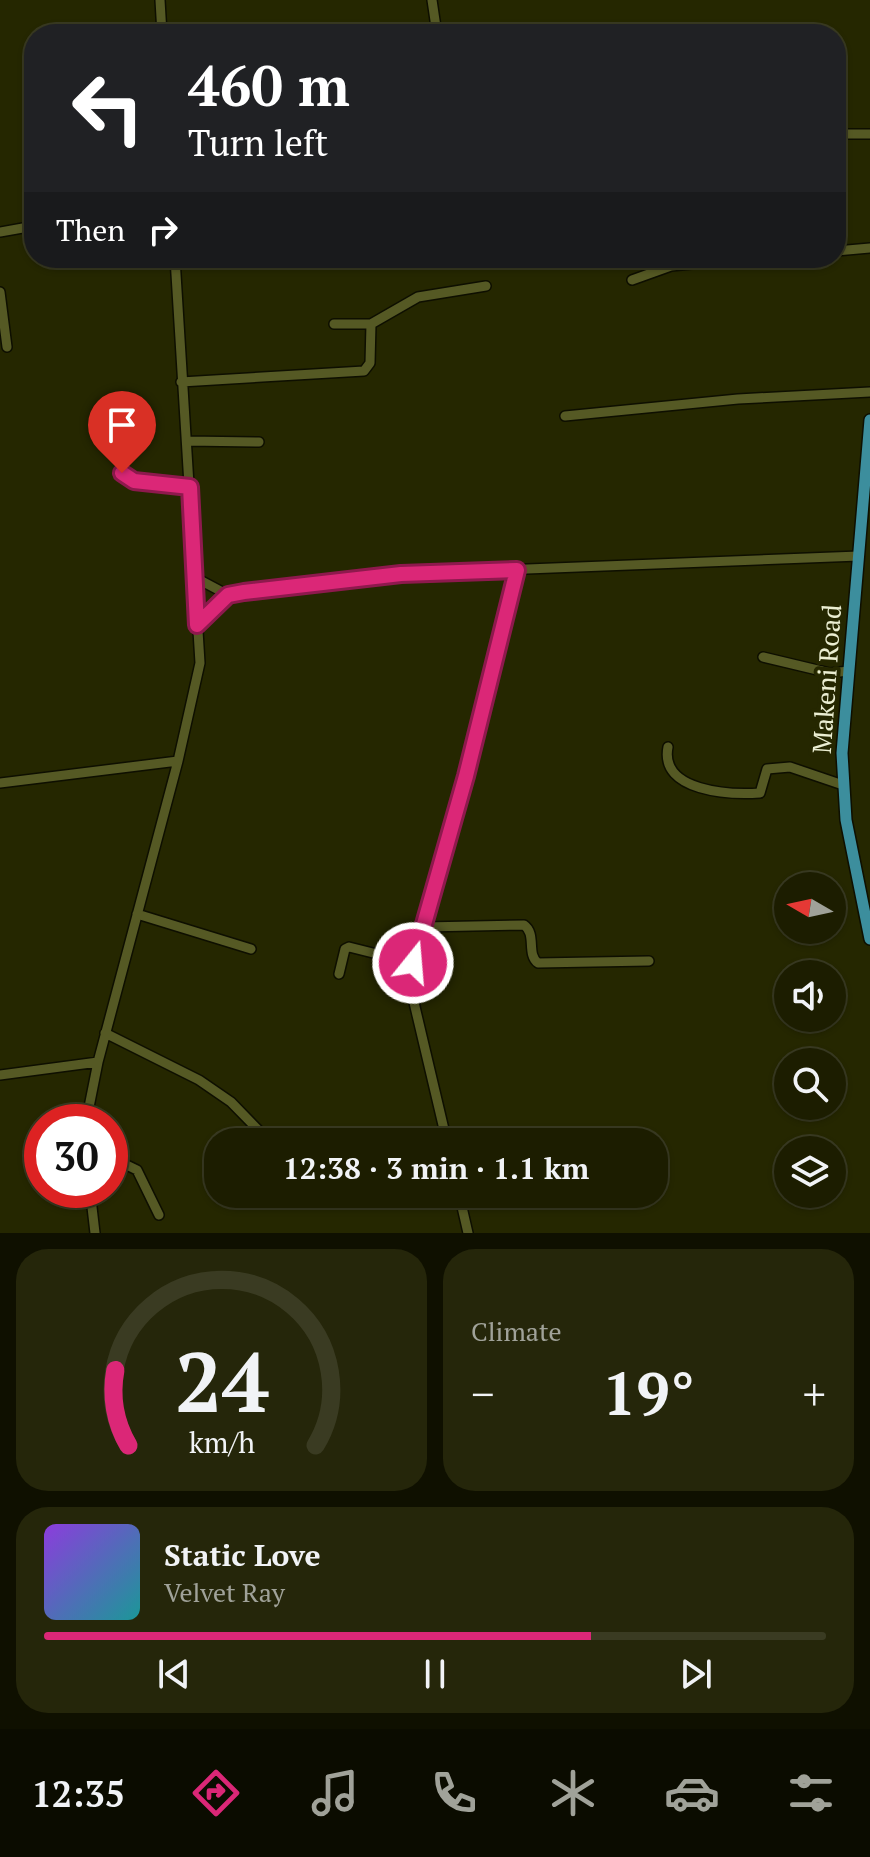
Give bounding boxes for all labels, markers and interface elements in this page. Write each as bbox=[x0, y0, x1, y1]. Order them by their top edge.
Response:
text: 460 m bbox=[188, 48, 350, 122]
icon: left bbox=[56, 56, 160, 160]
text: Turn left bbox=[188, 119, 328, 166]
icon: right bbox=[141, 208, 185, 252]
text: Then bbox=[56, 210, 125, 250]
pin bbox=[88, 391, 156, 473]
icon: arrive bbox=[100, 403, 144, 447]
street label: Makeni Road bbox=[804, 603, 848, 755]
north arrow bbox=[774, 872, 846, 944]
map controls bbox=[774, 872, 846, 1208]
position arrow bbox=[371, 921, 455, 1005]
button: sound bbox=[774, 960, 846, 1032]
button: search bbox=[774, 1048, 846, 1120]
speed limit sign: 30 bbox=[24, 1104, 128, 1208]
button: layers bbox=[774, 1136, 846, 1208]
text: 12:38 · 3 min · 1.1 km bbox=[283, 1148, 589, 1188]
text: Climate bbox=[471, 1314, 562, 1348]
text: 24 bbox=[174, 1326, 269, 1436]
text: 19° bbox=[602, 1353, 695, 1432]
text: − bbox=[471, 1364, 494, 1423]
text: + bbox=[803, 1364, 826, 1423]
text: km/h bbox=[188, 1423, 255, 1461]
text: Static Love bbox=[164, 1535, 321, 1575]
text: Velvet Ray bbox=[164, 1575, 285, 1609]
icon: previous bbox=[152, 1652, 196, 1696]
icon: pause bbox=[413, 1652, 457, 1696]
icon: next bbox=[674, 1652, 718, 1696]
icon: directions bbox=[188, 1765, 244, 1821]
icon: music bbox=[307, 1765, 363, 1821]
icon: phone bbox=[426, 1765, 482, 1821]
icon: climate bbox=[545, 1765, 601, 1821]
icon: car bbox=[664, 1765, 720, 1821]
icon: filters bbox=[783, 1765, 839, 1821]
text: 12:35 bbox=[31, 1770, 125, 1817]

